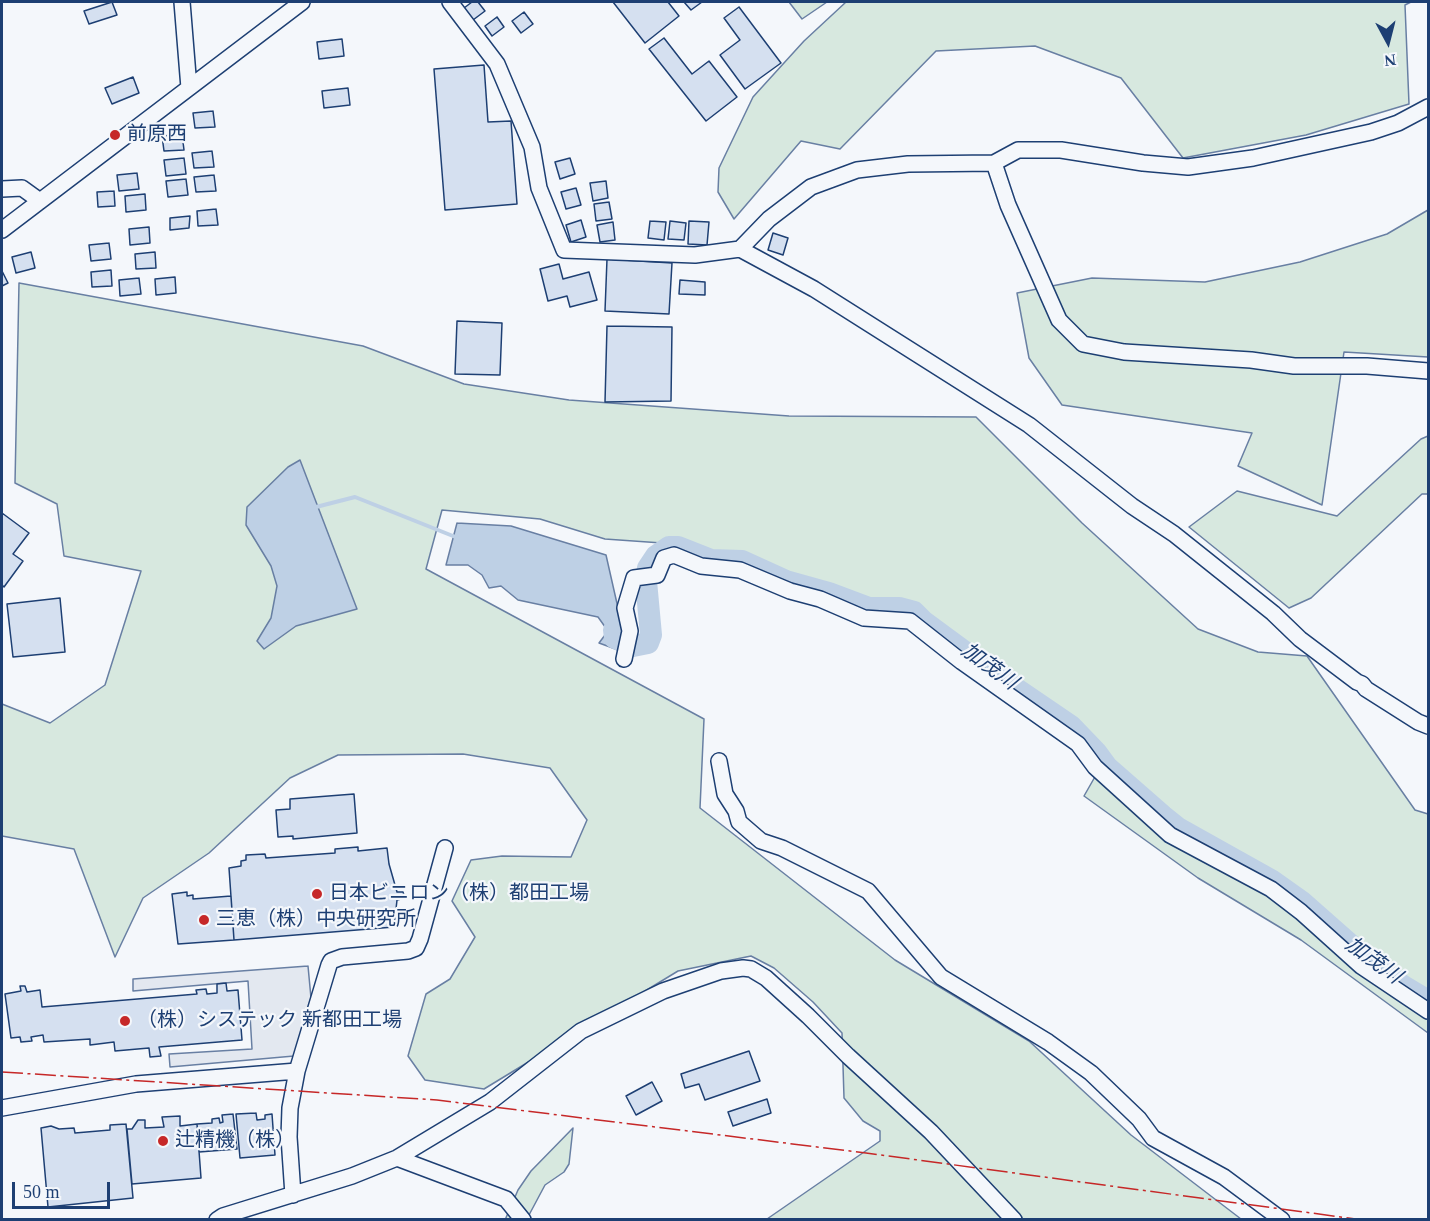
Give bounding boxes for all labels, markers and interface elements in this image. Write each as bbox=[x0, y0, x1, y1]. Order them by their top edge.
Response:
north arrow bbox=[1358, 12, 1418, 72]
text: N bbox=[1383, 51, 1397, 70]
place label: 前原西 bbox=[127, 123, 187, 147]
marker: 前原西 bbox=[108, 128, 122, 142]
water label: 加茂川 bbox=[956, 638, 1022, 696]
place label: 日本ビニロン（株）都田工場 bbox=[329, 882, 589, 906]
marker: 日本ビニロン（株）都田工場 bbox=[310, 887, 324, 901]
place label: 三恵（株）中央研究所 bbox=[216, 908, 416, 932]
marker: 三恵（株）中央研究所 bbox=[197, 913, 211, 927]
water label: 加茂川 bbox=[1340, 932, 1406, 990]
place label: （株）システック 新都田工場 bbox=[137, 1009, 402, 1033]
marker: （株）システック 新都田工場 bbox=[118, 1014, 132, 1028]
place label: 辻精機（株） bbox=[175, 1129, 295, 1153]
marker: 辻精機（株） bbox=[156, 1134, 170, 1148]
scale bar bbox=[15, 1170, 112, 1208]
text: 50 m bbox=[23, 1182, 60, 1202]

